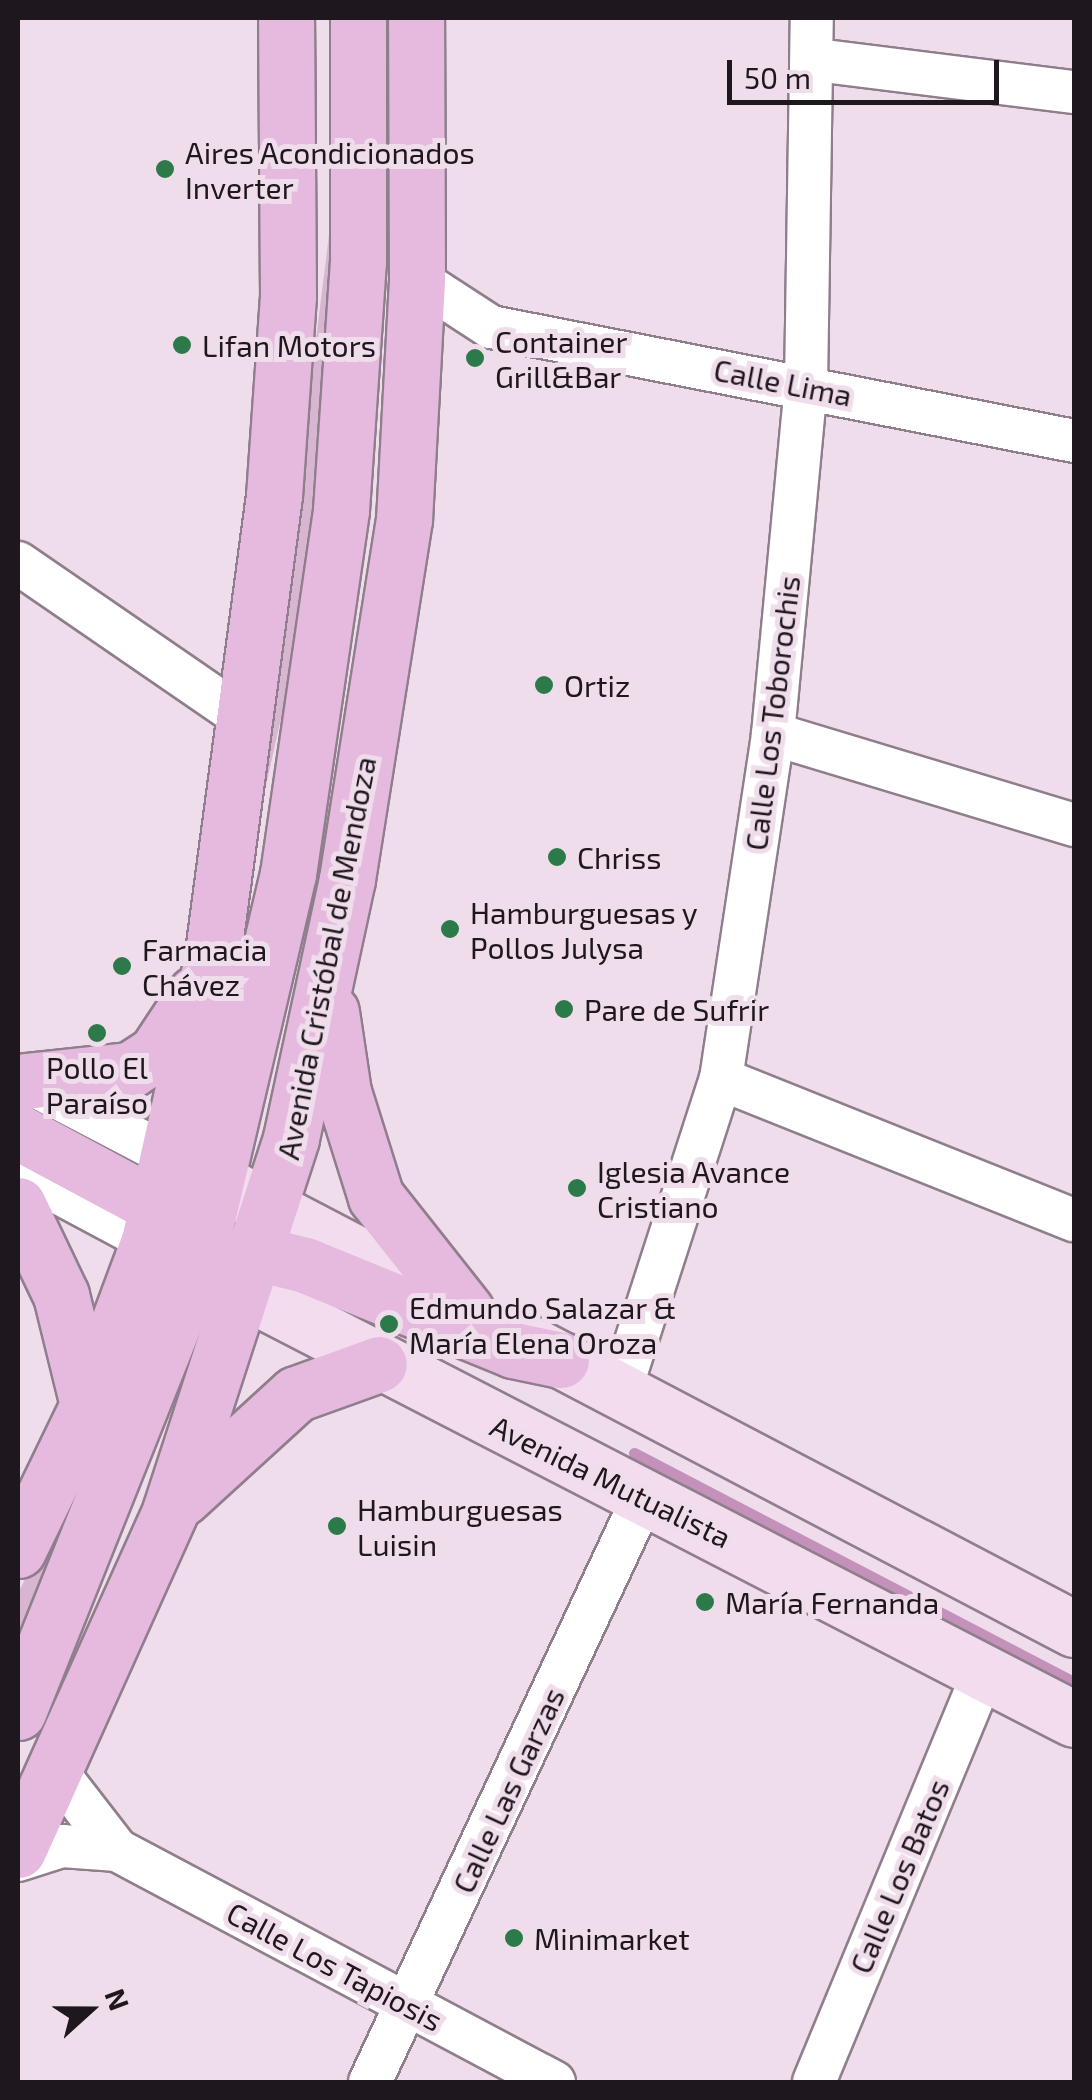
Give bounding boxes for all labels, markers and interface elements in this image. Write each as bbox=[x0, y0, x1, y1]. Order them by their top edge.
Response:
scale bar bbox=[732, 40, 1004, 102]
text: 50 m bbox=[744, 59, 811, 95]
place label: Aires Acondicionados Inverter bbox=[185, 134, 475, 204]
marker: Aires Acondicionados Inverter bbox=[154, 158, 176, 180]
place label: Container Grill&Bar bbox=[495, 323, 627, 394]
place label: Lifan Motors bbox=[202, 327, 376, 363]
marker: Lifan Motors bbox=[171, 334, 193, 356]
marker: Container Grill&Bar bbox=[464, 347, 486, 369]
street label: Calle Lima bbox=[711, 351, 855, 413]
street label: Calle Los Toborochis bbox=[737, 573, 807, 853]
place label: Ortiz bbox=[564, 667, 630, 703]
marker: Ortiz bbox=[533, 674, 555, 696]
street label: Avenida Cristóbal de Mendoza bbox=[269, 753, 383, 1163]
place label: Chriss bbox=[577, 839, 661, 875]
marker: Chriss bbox=[546, 846, 568, 868]
place label: Hamburguesas y Pollos Julysa bbox=[470, 894, 698, 964]
marker: Hamburguesas y Pollos Julysa bbox=[439, 918, 461, 940]
place label: Farmacia Chávez bbox=[142, 931, 267, 1002]
marker: Farmacia Chávez bbox=[111, 955, 133, 977]
place label: Pare de Sufrir bbox=[584, 991, 769, 1027]
marker: Pare de Sufrir bbox=[553, 998, 575, 1020]
marker: Pollo El Paraíso bbox=[86, 1022, 108, 1044]
place label: Pollo El Paraíso bbox=[46, 1049, 148, 1120]
place label: Iglesia Avance Cristiano bbox=[597, 1153, 791, 1224]
marker: Iglesia Avance Cristiano bbox=[566, 1177, 588, 1199]
place label: Edmundo Salazar & María Elena Oroza bbox=[409, 1289, 677, 1360]
marker: Edmundo Salazar & María Elena Oroza bbox=[378, 1313, 400, 1335]
street label: Avenida Mutualista bbox=[485, 1407, 737, 1555]
place label: Hamburguesas Luisin bbox=[357, 1491, 563, 1562]
marker: Hamburguesas Luisin bbox=[326, 1515, 348, 1537]
place label: María Fernanda bbox=[725, 1584, 939, 1620]
marker: María Fernanda bbox=[694, 1591, 716, 1613]
street label: Calle Las Garzas bbox=[445, 1682, 571, 1898]
street label: Calle Los Batos bbox=[842, 1774, 956, 1978]
street label: Calle Los Tapiosis bbox=[221, 1894, 449, 2038]
place label: Minimarket bbox=[534, 1920, 690, 1956]
marker: Minimarket bbox=[503, 1927, 525, 1949]
north arrow bbox=[40, 1960, 140, 2060]
text: N bbox=[99, 1984, 138, 2015]

